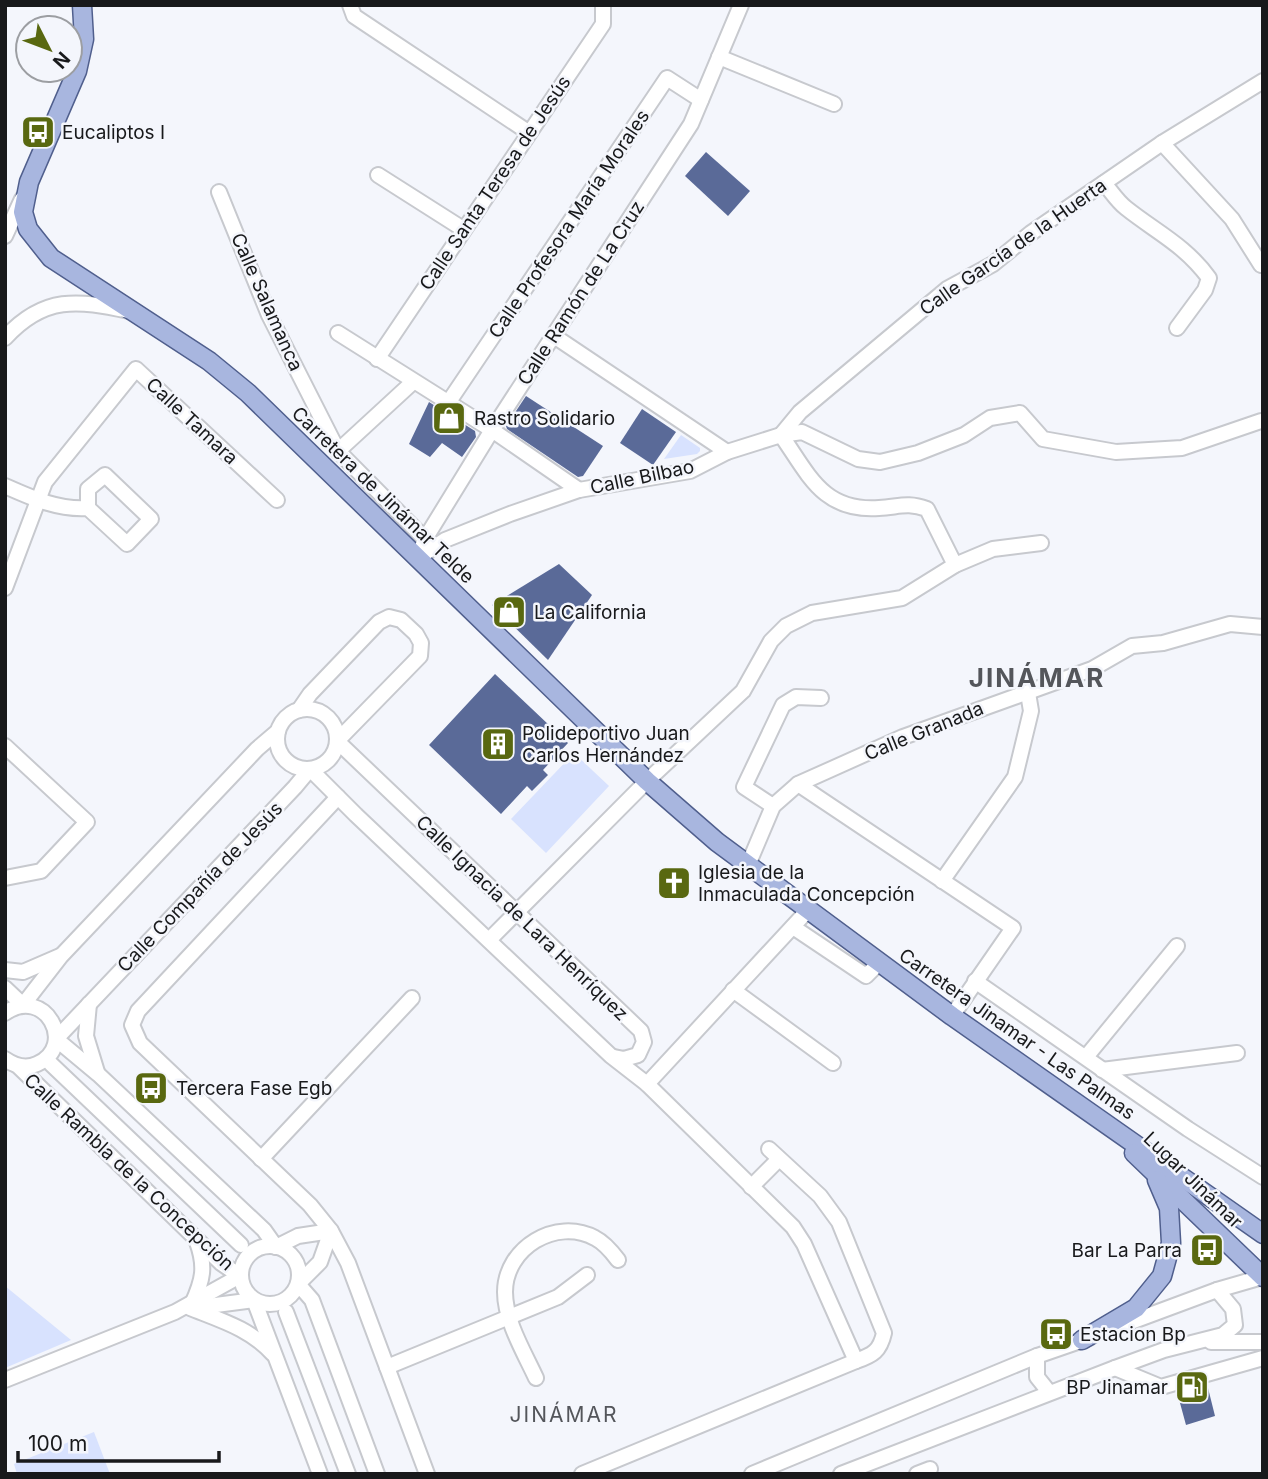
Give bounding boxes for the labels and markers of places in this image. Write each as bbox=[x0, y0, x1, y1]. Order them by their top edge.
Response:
bus stop icon: Eucaliptos I bbox=[19, 113, 57, 151]
place label: Eucaliptos I bbox=[62, 121, 165, 144]
shop icon: Rastro Solidario bbox=[430, 399, 468, 437]
place label: Rastro Solidario bbox=[474, 407, 615, 430]
shop icon: La California bbox=[490, 593, 528, 631]
place label: La California bbox=[534, 601, 646, 624]
place label: Polideportivo Juan Carlos Hernández bbox=[522, 722, 690, 767]
building icon: Polideportivo Juan Carlos Hernández bbox=[479, 725, 517, 763]
place label: Iglesia de la Inmaculada Concepción bbox=[698, 861, 915, 906]
church icon: Iglesia de la Inmaculada Concepción bbox=[655, 864, 693, 902]
bus stop icon: Tercera Fase Egb bbox=[132, 1069, 170, 1107]
place label: Tercera Fase Egb bbox=[176, 1077, 332, 1100]
bus stop icon: Bar La Parra bbox=[1188, 1231, 1226, 1269]
place label: Bar La Parra bbox=[1072, 1239, 1182, 1262]
bus stop icon: Estacion Bp bbox=[1037, 1315, 1075, 1353]
place label: Estacion Bp bbox=[1080, 1323, 1186, 1346]
fuel station icon: BP Jinamar bbox=[1173, 1368, 1211, 1406]
place label: BP Jinamar bbox=[1066, 1376, 1168, 1399]

